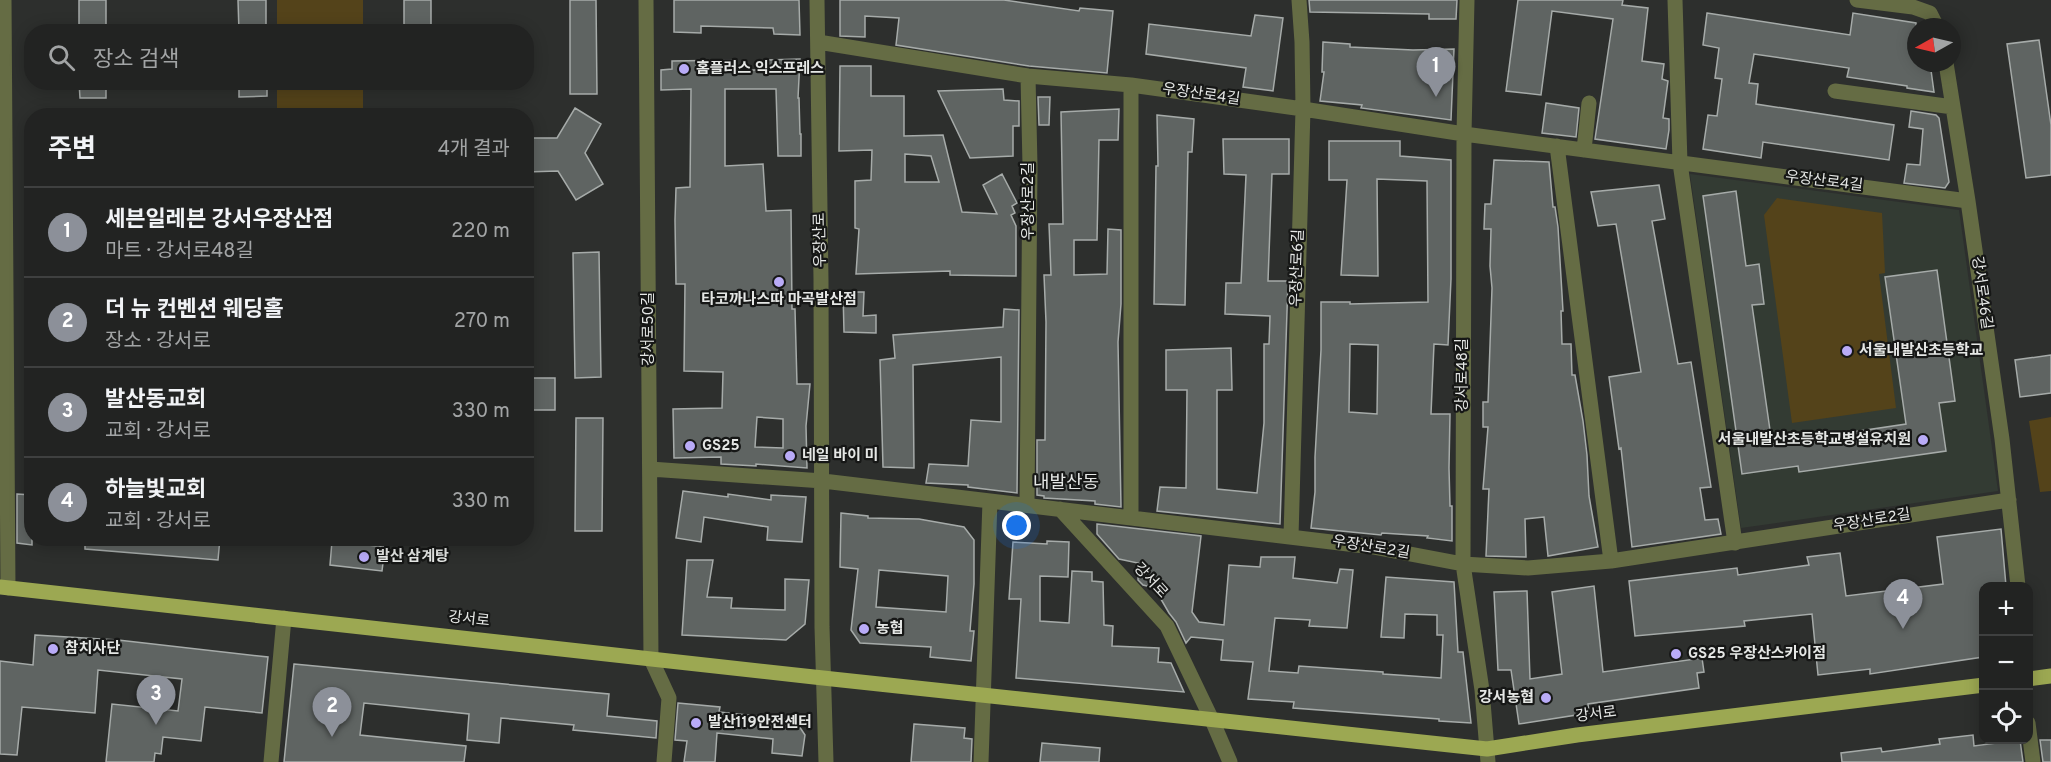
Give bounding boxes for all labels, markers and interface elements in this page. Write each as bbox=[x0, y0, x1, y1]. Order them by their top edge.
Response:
north arrow bbox=[1907, 18, 1961, 72]
search box bbox=[24, 24, 534, 90]
icon: search bbox=[45, 41, 78, 74]
text: 장소 검색 bbox=[93, 47, 179, 74]
pin: 1 bbox=[1416, 48, 1456, 97]
place label: 홈플러스 익스프레스 bbox=[696, 60, 824, 79]
marker: 홈플러스 익스프레스 bbox=[677, 62, 691, 76]
street label: 우장산로4길 bbox=[1161, 80, 1241, 110]
text: 주변 bbox=[48, 134, 96, 167]
text: 4개 결과 bbox=[438, 137, 510, 163]
street label: 우장산로2길 bbox=[1020, 162, 1039, 240]
street label: 우장산로4길 bbox=[1784, 168, 1864, 196]
text: 세븐일레븐 강서우장산점 bbox=[105, 207, 333, 234]
street label: 우장산로 bbox=[811, 212, 831, 268]
text: 1 bbox=[64, 219, 72, 245]
text: 220 m bbox=[451, 219, 510, 245]
street label: 우장산로6길 bbox=[1287, 229, 1309, 307]
text: 마트 · 강서로48길 bbox=[105, 239, 254, 265]
street label: 강서로46길 bbox=[1966, 255, 1996, 331]
marker: 타코까나스따 마곡발산점 bbox=[772, 275, 786, 289]
place label: 타코까나스따 마곡발산점 bbox=[701, 291, 857, 310]
street label: 강서로50길 bbox=[640, 292, 659, 366]
text: 더 뉴 컨벤션 웨딩홀 bbox=[105, 297, 283, 324]
text: 2 bbox=[61, 309, 74, 335]
text: 270 m bbox=[454, 309, 510, 335]
text: 장소 · 강서로 bbox=[105, 329, 211, 355]
street label: 강서로48길 bbox=[1454, 338, 1473, 412]
place label: 서울내발산초등학교 bbox=[1859, 341, 1983, 361]
marker: 서울내발산초등학교 bbox=[1840, 344, 1854, 358]
text: 발산동교회 bbox=[105, 387, 206, 414]
text: 3 bbox=[62, 399, 74, 425]
text: 330 m bbox=[452, 399, 510, 425]
text: 교회 · 강서로 bbox=[105, 419, 211, 445]
place label: 서울내발산초등학교병설유치원 bbox=[1718, 430, 1911, 450]
marker: 서울내발산초등학교병설유치원 bbox=[1916, 433, 1930, 447]
place label: GS25 bbox=[702, 437, 740, 456]
marker: GS25 bbox=[683, 439, 697, 453]
place label: 네일 바이 미 bbox=[802, 447, 879, 466]
marker: 네일 바이 미 bbox=[783, 449, 797, 463]
district label: 내발산동 bbox=[1033, 472, 1099, 495]
text: 하늘빛교회 bbox=[105, 477, 206, 504]
text: 4 bbox=[61, 489, 74, 515]
text: 330 m bbox=[452, 489, 510, 515]
street label: 우장산로2길 bbox=[1832, 506, 1912, 536]
text: 교회 · 강서로 bbox=[105, 509, 211, 535]
your location bbox=[1002, 511, 1031, 540]
street label: 우장산로2길 bbox=[1331, 533, 1411, 563]
place label: 발산 삼계탕 bbox=[376, 548, 449, 567]
marker: 발산 삼계탕 bbox=[357, 550, 371, 564]
street label: 강서로 bbox=[1129, 559, 1171, 603]
pin: 4 bbox=[1884, 580, 1922, 629]
map controls bbox=[1979, 582, 2033, 744]
button: + bbox=[1979, 582, 2033, 636]
street label: 강서로 bbox=[447, 608, 491, 632]
place label: 농협 bbox=[876, 620, 904, 639]
marker: 농협 bbox=[857, 622, 871, 636]
button: − bbox=[1979, 636, 2033, 690]
place label: 참치사단 bbox=[65, 640, 120, 659]
marker: 참치사단 bbox=[46, 642, 60, 656]
place label: GS25 우장산스카이점 bbox=[1688, 645, 1826, 664]
marker: GS25 우장산스카이점 bbox=[1669, 647, 1683, 661]
pin: 3 bbox=[136, 676, 176, 725]
pin: 2 bbox=[312, 688, 352, 737]
place label: 강서농협 bbox=[1479, 689, 1534, 708]
button: locate bbox=[1979, 690, 2033, 744]
marker: 강서농협 bbox=[1539, 691, 1553, 705]
street label: 강서로 bbox=[1574, 703, 1618, 727]
place label: 발산119안전센터 bbox=[708, 714, 812, 733]
marker: 발산119안전센터 bbox=[689, 716, 703, 730]

